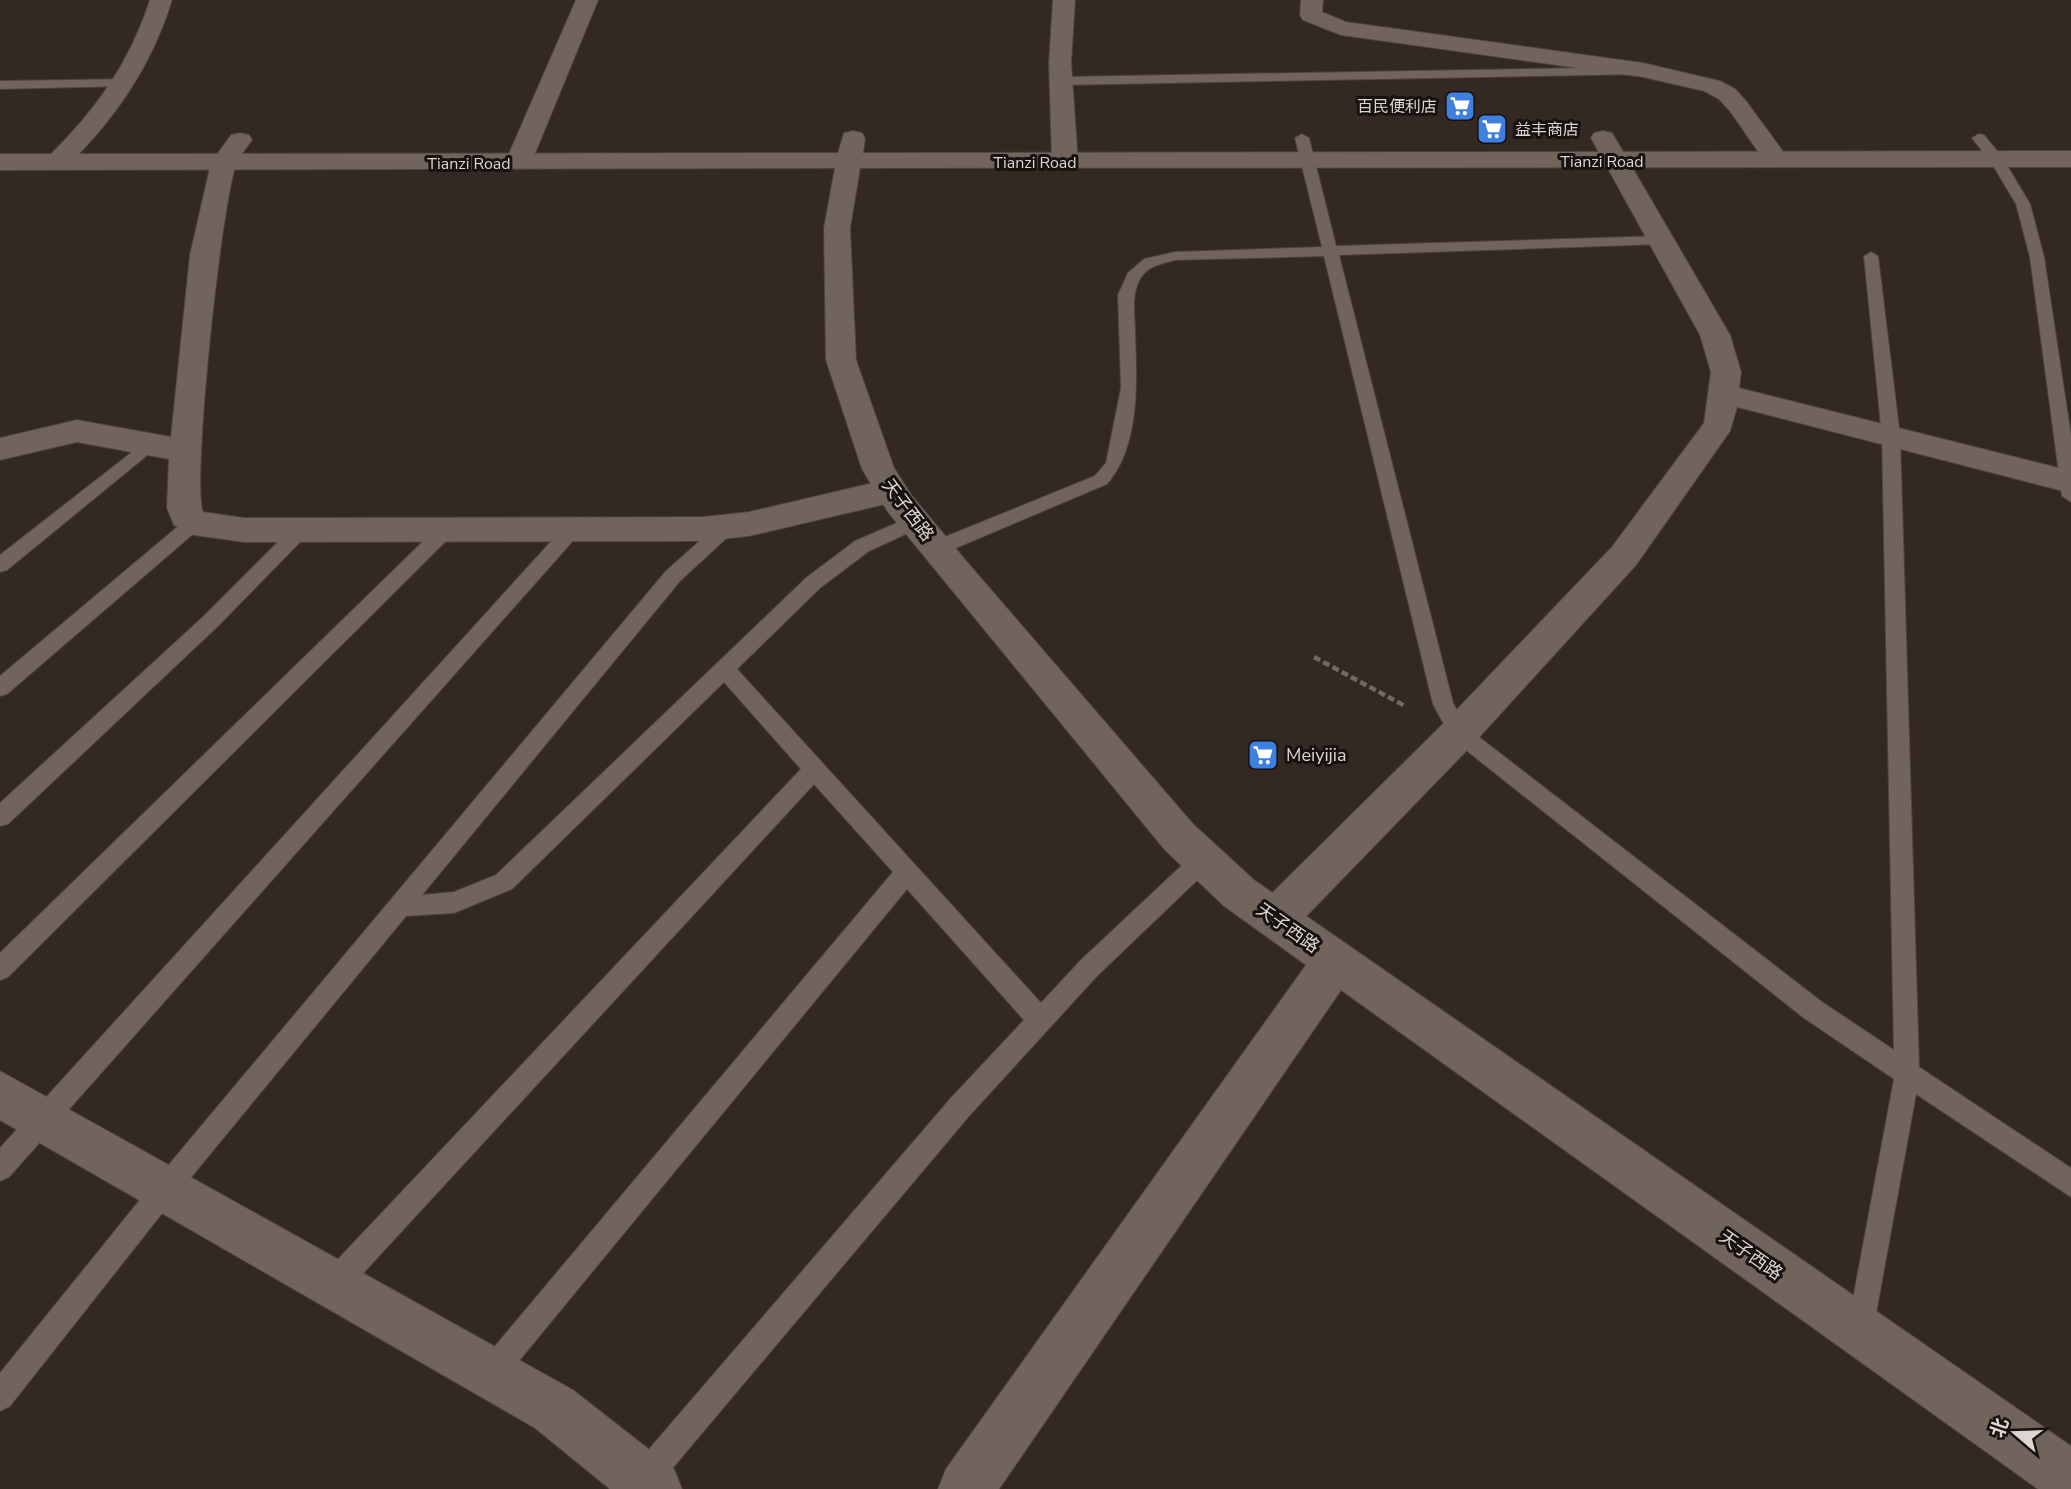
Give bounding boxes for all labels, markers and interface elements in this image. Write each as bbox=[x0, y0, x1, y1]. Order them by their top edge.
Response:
supermarket icon: 百民便利店 bbox=[1443, 89, 1477, 123]
place label: 百民便利店 bbox=[1357, 96, 1437, 118]
supermarket icon: 益丰商店 bbox=[1475, 112, 1509, 146]
place label: 益丰商店 bbox=[1515, 119, 1579, 141]
street label: Tianzi Road bbox=[1560, 151, 1644, 173]
street label: Tianzi Road bbox=[993, 152, 1077, 174]
street label: Tianzi Road bbox=[427, 153, 511, 175]
street label: 天子西路 bbox=[877, 474, 939, 546]
supermarket icon: Meiyijia bbox=[1246, 738, 1280, 772]
place label: Meiyijia bbox=[1286, 743, 1347, 767]
street label: 天子西路 bbox=[1252, 898, 1324, 958]
street label: 天子西路 bbox=[1715, 1225, 1787, 1285]
north arrow bbox=[1980, 1398, 2050, 1468]
text: 北 bbox=[1984, 1415, 2015, 1441]

